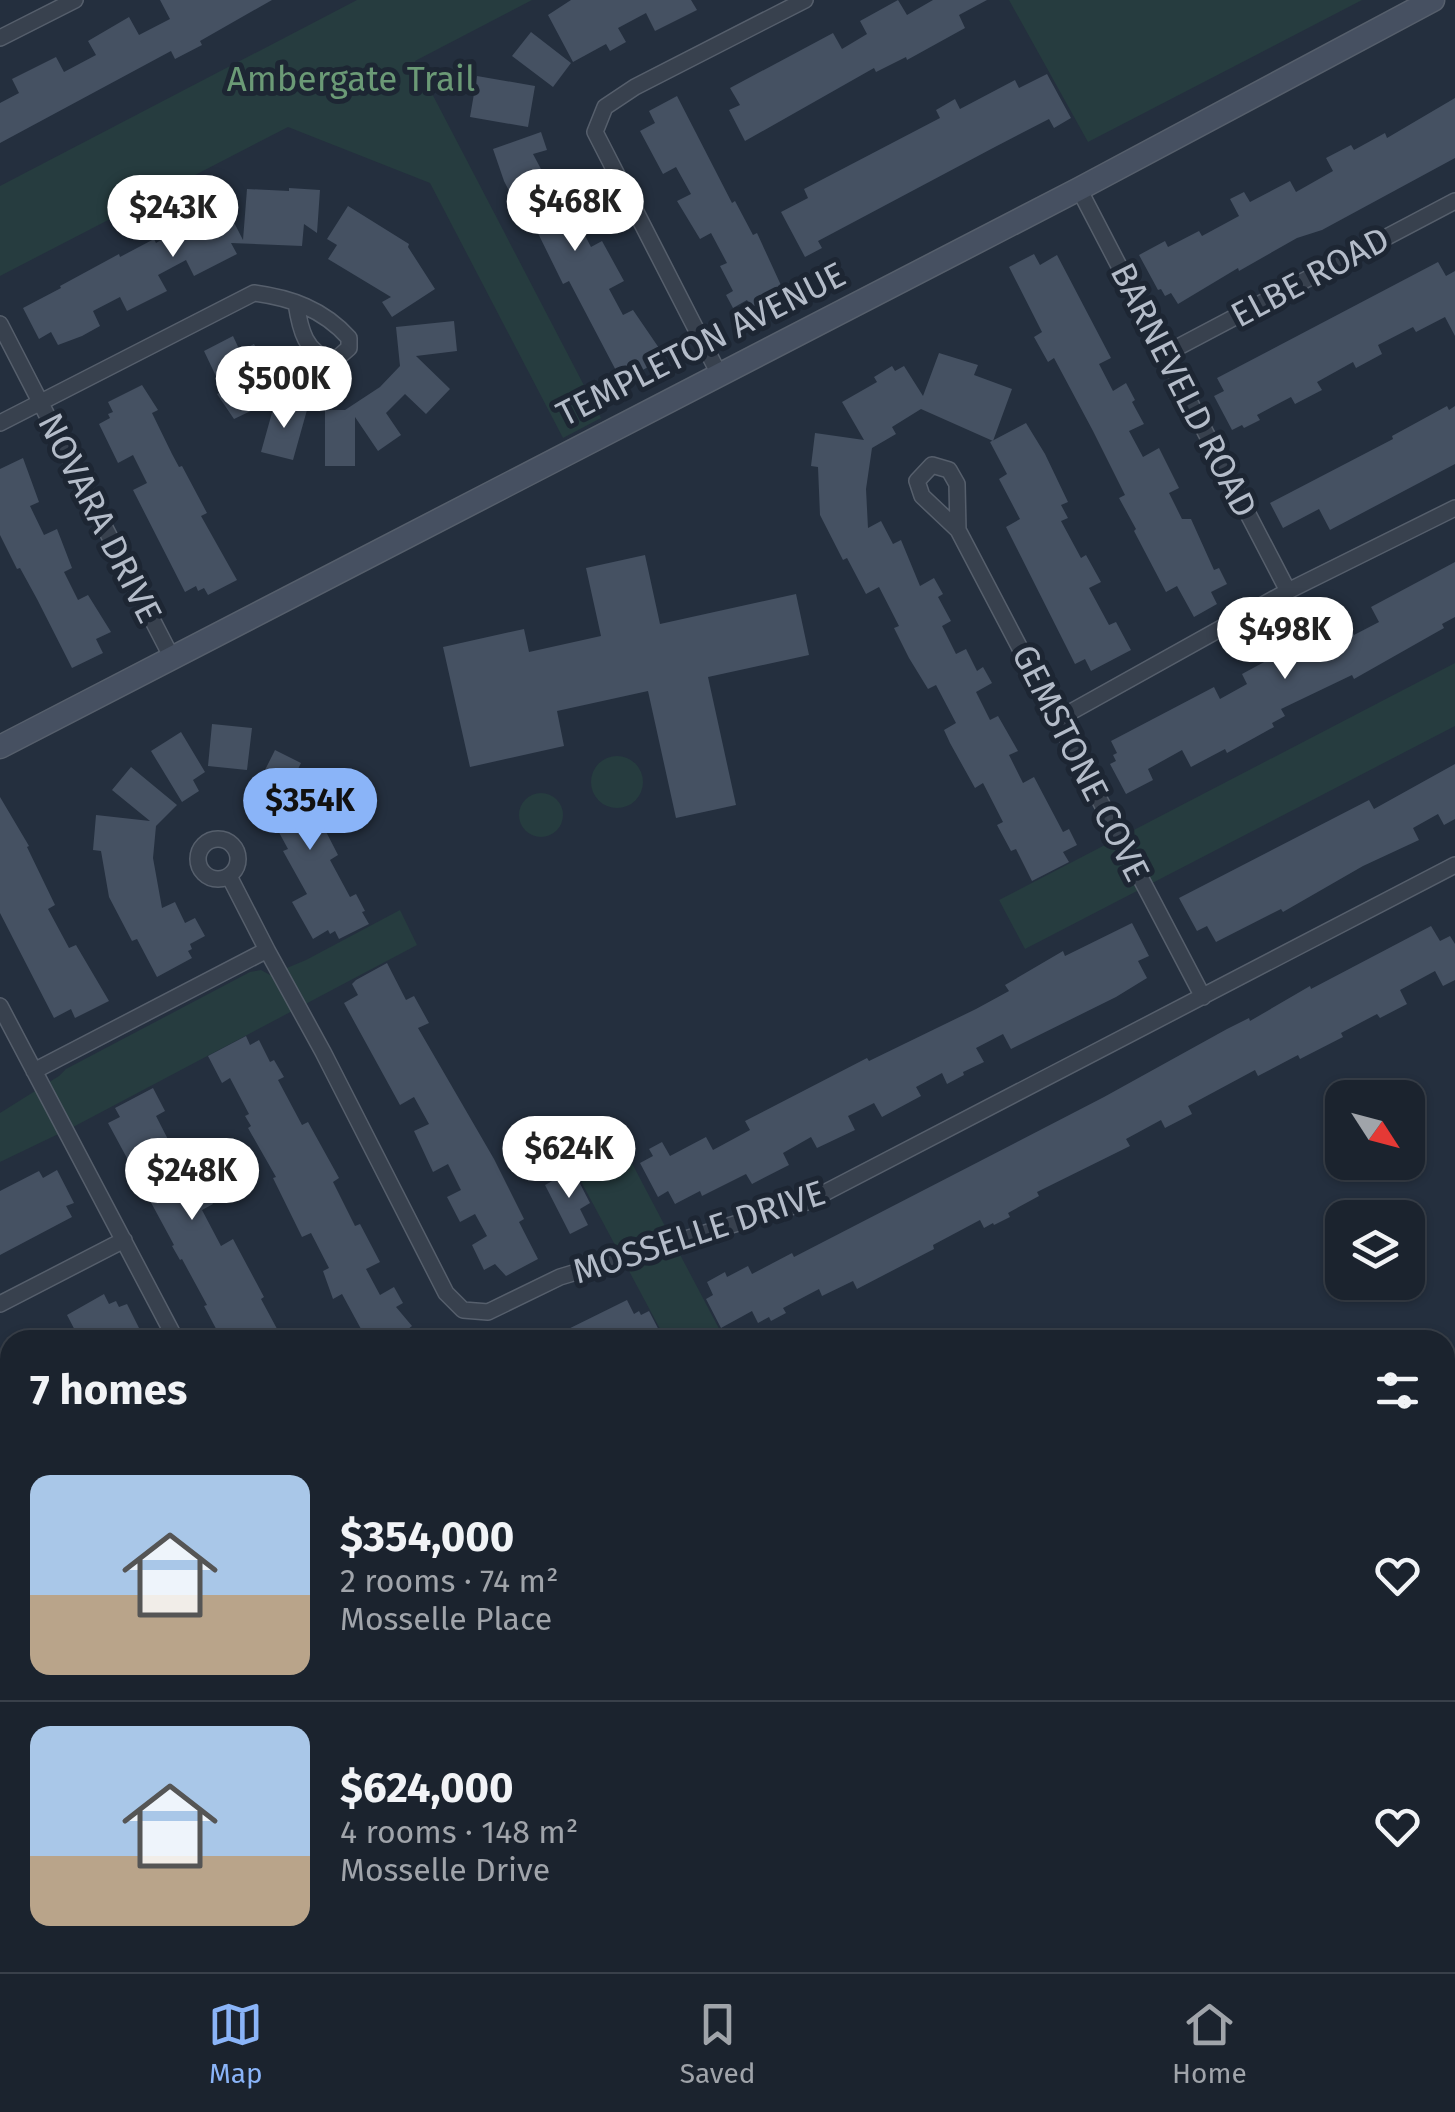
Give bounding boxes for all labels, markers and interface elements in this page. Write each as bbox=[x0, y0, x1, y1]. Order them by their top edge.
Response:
park label: Ambergate Trail bbox=[227, 58, 475, 100]
pin: $468K bbox=[505, 169, 645, 254]
pin: $243K bbox=[103, 175, 243, 260]
text: $468K bbox=[529, 182, 621, 220]
text: $243K bbox=[129, 188, 217, 226]
street label: ELBE ROAD bbox=[1224, 218, 1396, 336]
street label: TEMPLETON AVENUE bbox=[550, 253, 852, 435]
street label: BARNEVELD ROAD bbox=[1102, 256, 1266, 524]
pin: $500K bbox=[214, 346, 354, 431]
text: $500K bbox=[238, 359, 330, 397]
street label: NOVARA DRIVE bbox=[29, 406, 171, 630]
pin: $498K bbox=[1215, 597, 1355, 682]
text: $498K bbox=[1239, 610, 1331, 648]
street label: GEMSTONE COVE bbox=[1003, 638, 1159, 888]
pin: $354K bbox=[240, 768, 380, 853]
text: $354K bbox=[265, 781, 355, 819]
north arrow bbox=[1325, 1080, 1425, 1180]
map controls bbox=[1325, 1080, 1425, 1300]
pin: $624K bbox=[499, 1116, 639, 1201]
text: $624K bbox=[524, 1129, 614, 1167]
pin: $248K bbox=[122, 1138, 262, 1223]
text: $248K bbox=[147, 1151, 237, 1189]
street label: MOSSELLE DRIVE bbox=[568, 1171, 830, 1293]
button: layers bbox=[1325, 1200, 1425, 1300]
icon: filters bbox=[1370, 1363, 1425, 1418]
text: 7 homes bbox=[30, 1365, 187, 1415]
text: $354,000 bbox=[340, 1512, 514, 1562]
icon: home bbox=[110, 1515, 230, 1635]
icon: heart bbox=[1370, 1548, 1425, 1603]
text: 2 rooms · 74 m² bbox=[340, 1562, 559, 1600]
text: Mosselle Place bbox=[340, 1600, 552, 1638]
text: $624,000 bbox=[340, 1763, 514, 1813]
icon: home bbox=[110, 1766, 230, 1886]
icon: heart bbox=[1370, 1799, 1425, 1854]
text: 4 rooms · 148 m² bbox=[340, 1813, 578, 1851]
text: Mosselle Drive bbox=[340, 1851, 550, 1889]
tab: Map bbox=[208, 1997, 263, 2090]
tab: Saved bbox=[680, 1997, 756, 2090]
tab: Home bbox=[1172, 1997, 1247, 2090]

